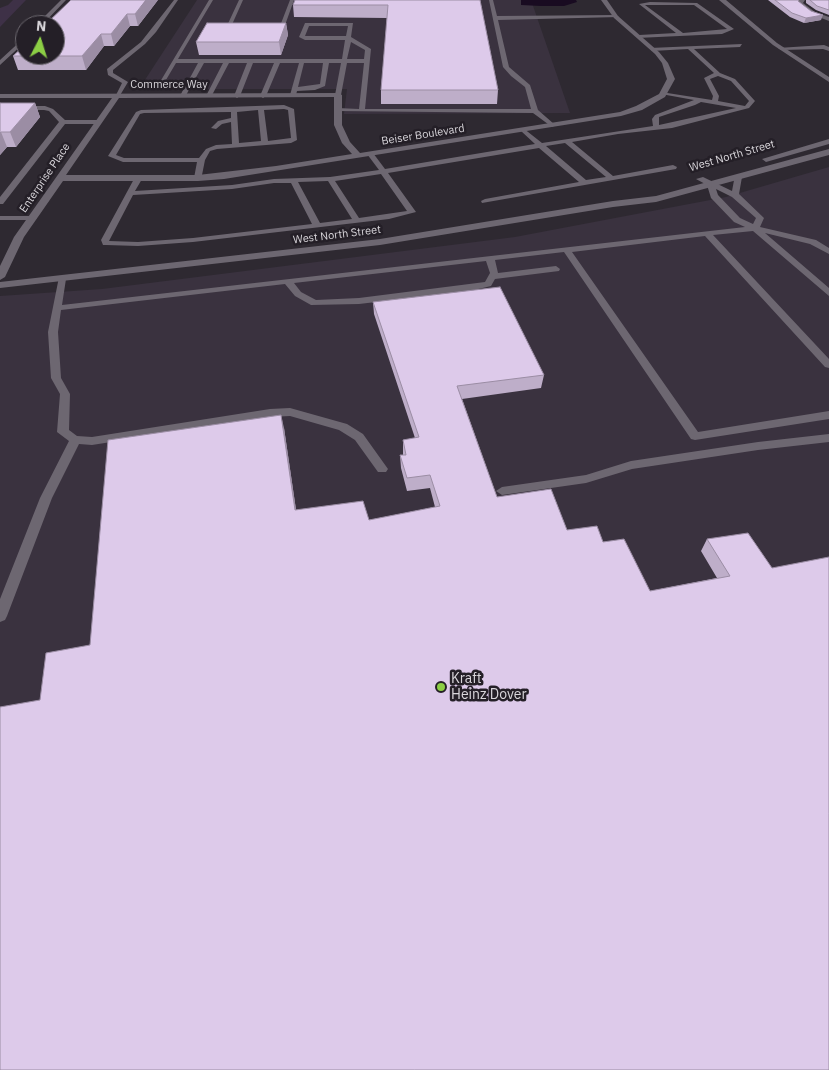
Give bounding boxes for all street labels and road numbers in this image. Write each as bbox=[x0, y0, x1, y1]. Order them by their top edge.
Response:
street label: Commerce Way bbox=[130, 78, 208, 92]
street label: Beiser Boulevard bbox=[380, 122, 466, 148]
street label: West North Street bbox=[688, 137, 776, 175]
street label: Enterprise Place bbox=[17, 141, 73, 215]
street label: West North Street bbox=[292, 223, 382, 247]

